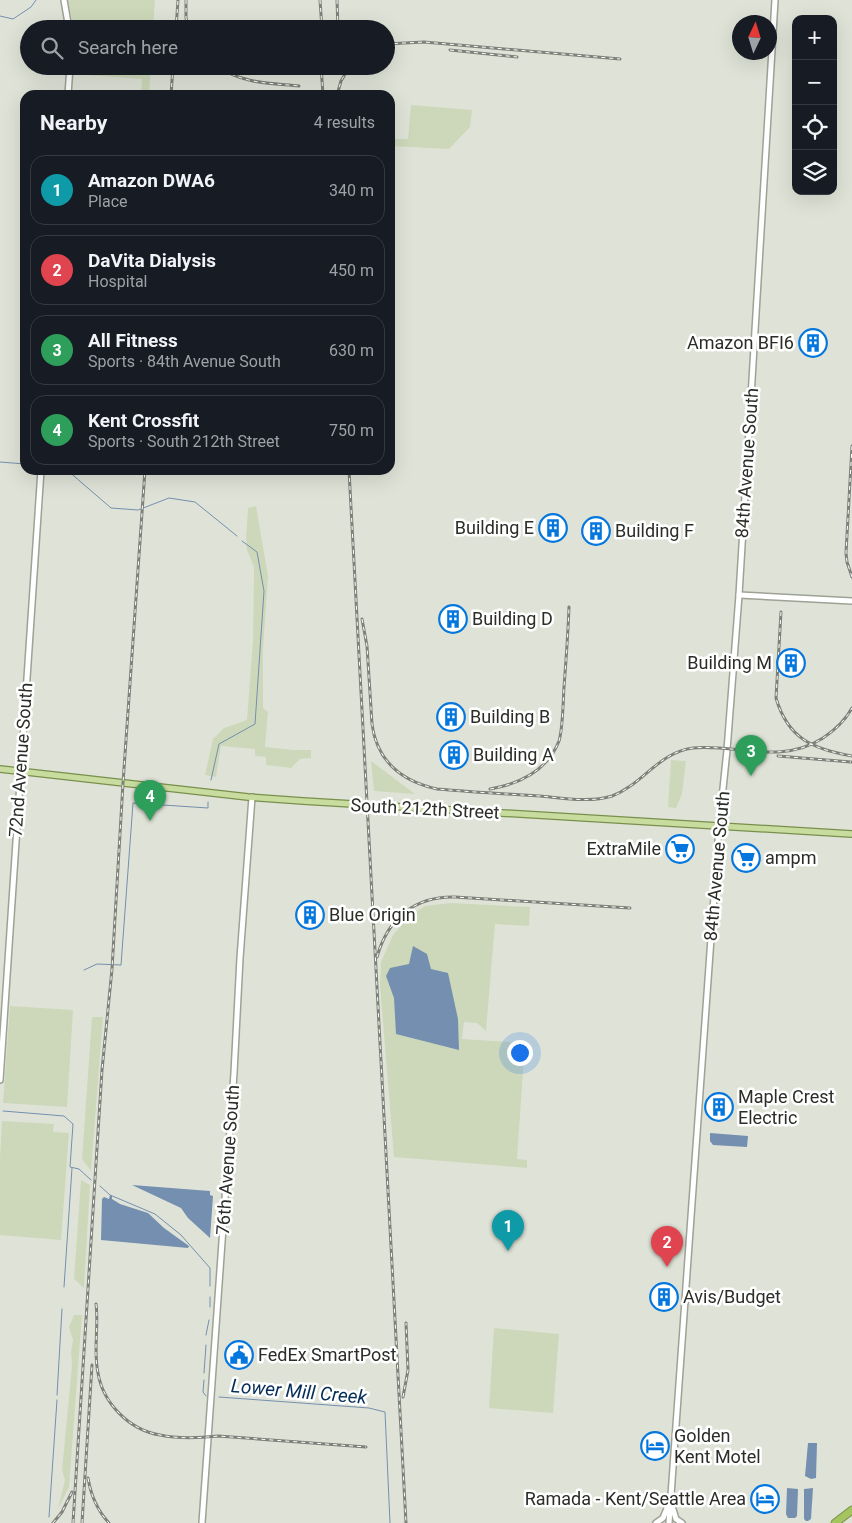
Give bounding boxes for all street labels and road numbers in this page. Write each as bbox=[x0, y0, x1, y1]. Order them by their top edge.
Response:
street label: 84th Avenue South bbox=[731, 387, 762, 539]
street label: 72nd Avenue South bbox=[5, 682, 36, 838]
street label: 84th Avenue South bbox=[699, 790, 734, 942]
street label: South 212th Street bbox=[350, 794, 500, 823]
street label: 76th Avenue South bbox=[212, 1084, 243, 1236]

